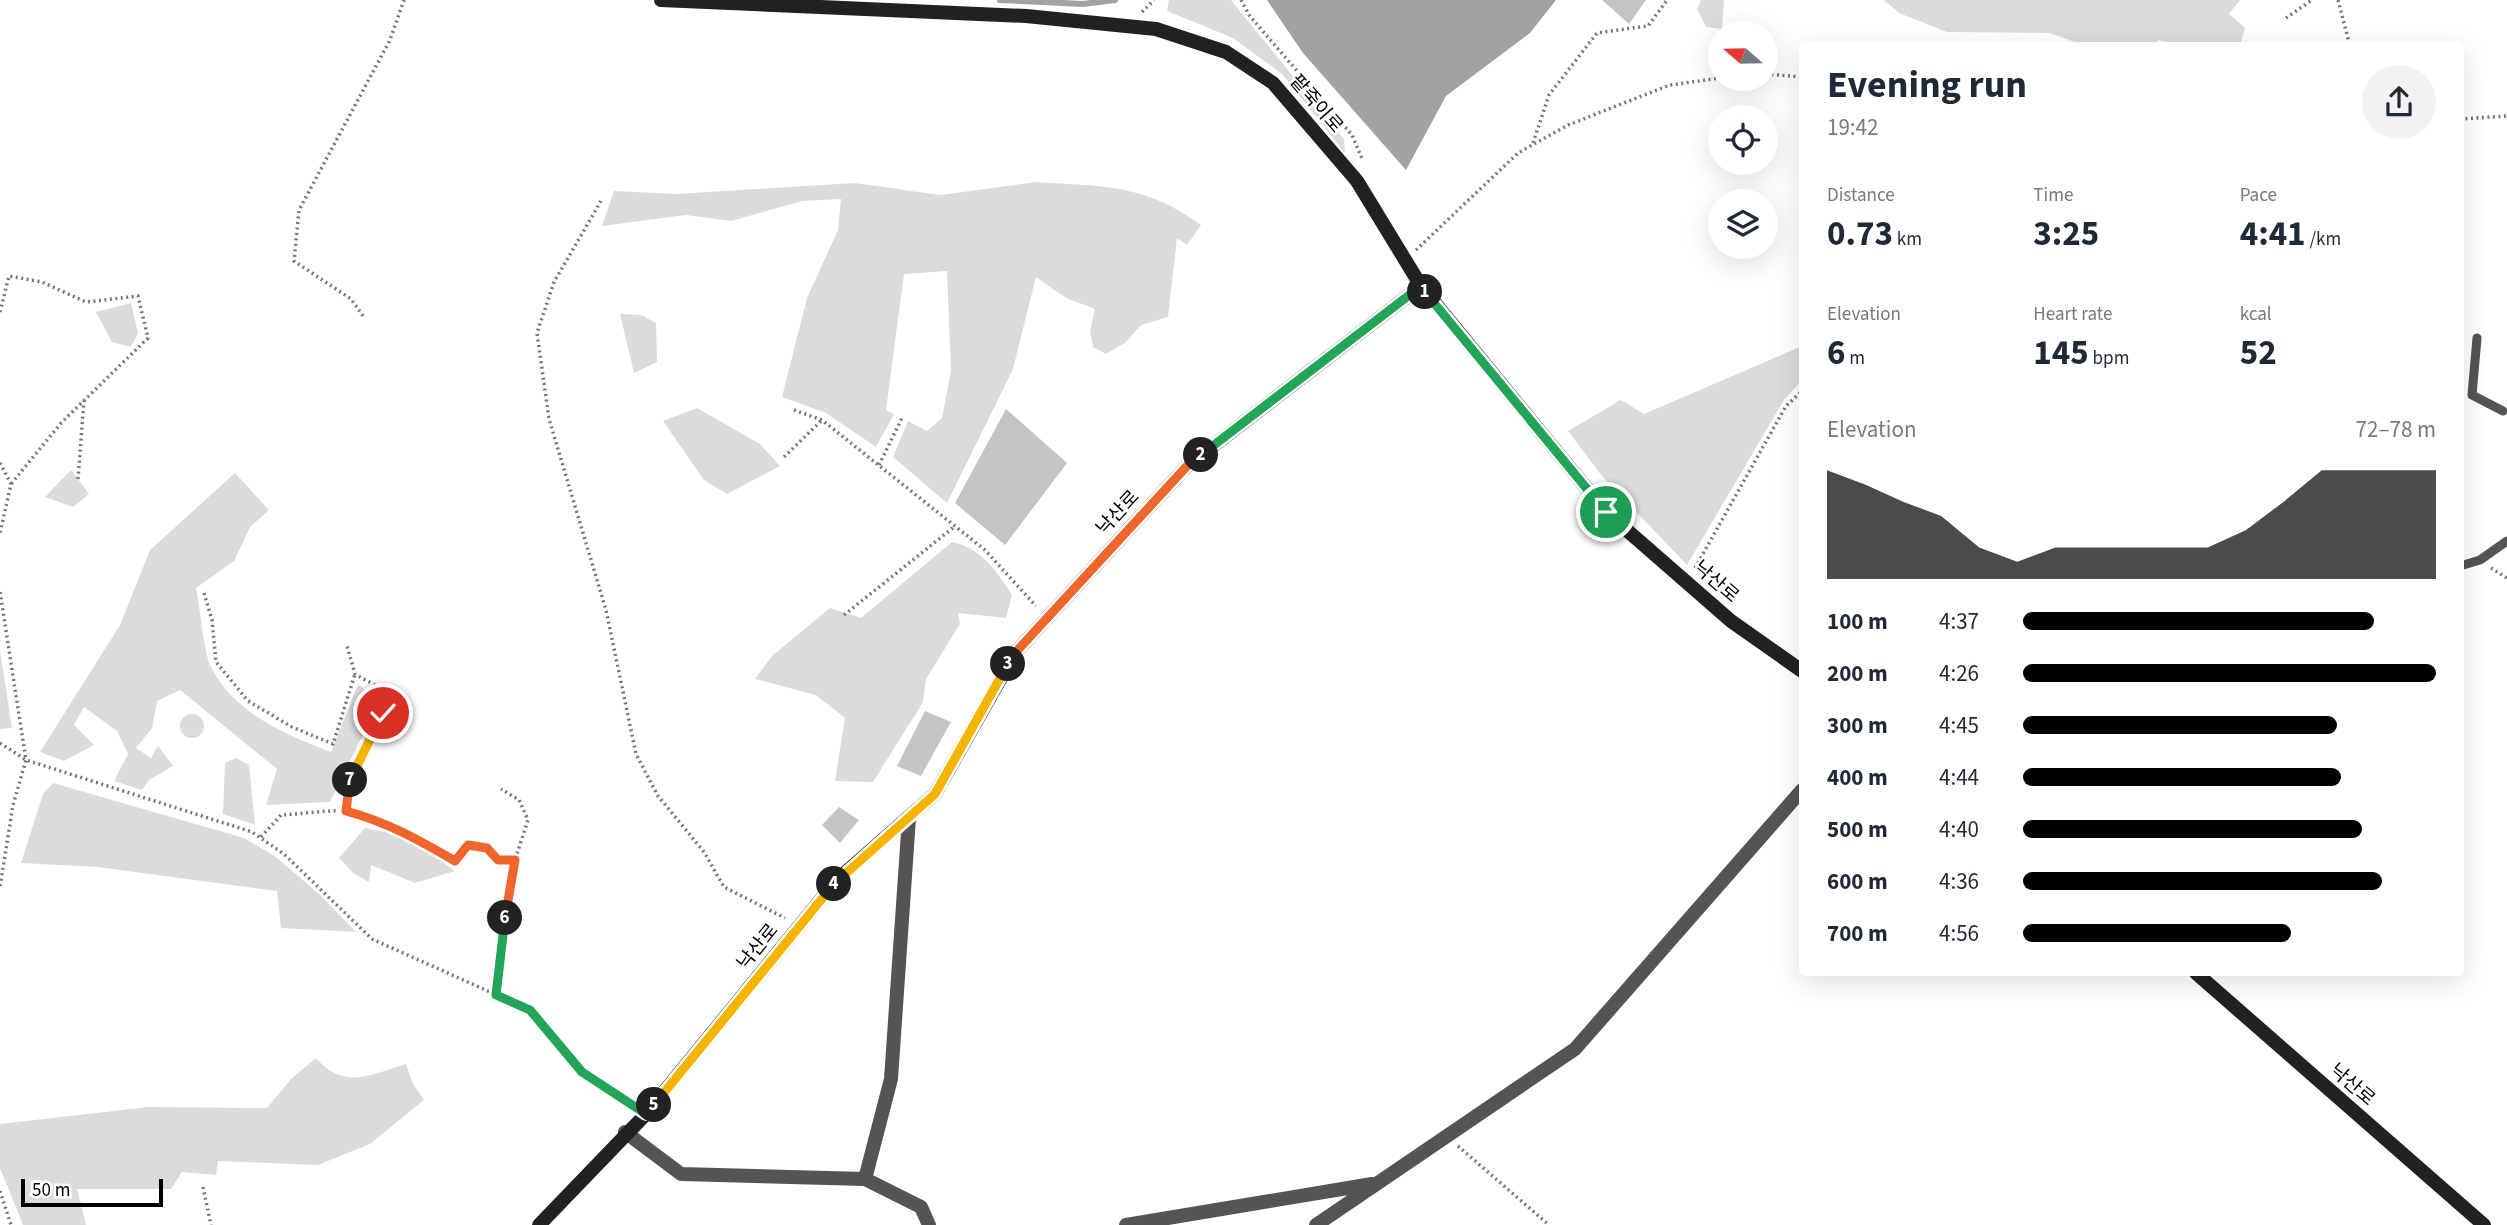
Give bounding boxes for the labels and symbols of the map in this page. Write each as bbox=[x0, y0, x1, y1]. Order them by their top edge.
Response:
north arrow bbox=[1708, 21, 1778, 91]
street label: 팥죽이로 bbox=[1283, 69, 1349, 139]
pin: 1 bbox=[1408, 274, 1442, 310]
pin: 2 bbox=[1184, 438, 1218, 472]
pin bbox=[1576, 482, 1636, 542]
street label: 낙산로 bbox=[1090, 485, 1146, 541]
street label: 낙산로 bbox=[1687, 555, 1745, 609]
pin: 3 bbox=[990, 646, 1026, 682]
pin bbox=[353, 683, 413, 743]
pin: 7 bbox=[332, 762, 368, 798]
pin: 4 bbox=[816, 866, 852, 902]
pin: 6 bbox=[488, 900, 522, 936]
street label: 낙산로 bbox=[731, 918, 785, 976]
street label: 낙산로 bbox=[2323, 1058, 2381, 1112]
pin: 5 bbox=[636, 1088, 672, 1122]
scale bar bbox=[21, 1176, 163, 1208]

